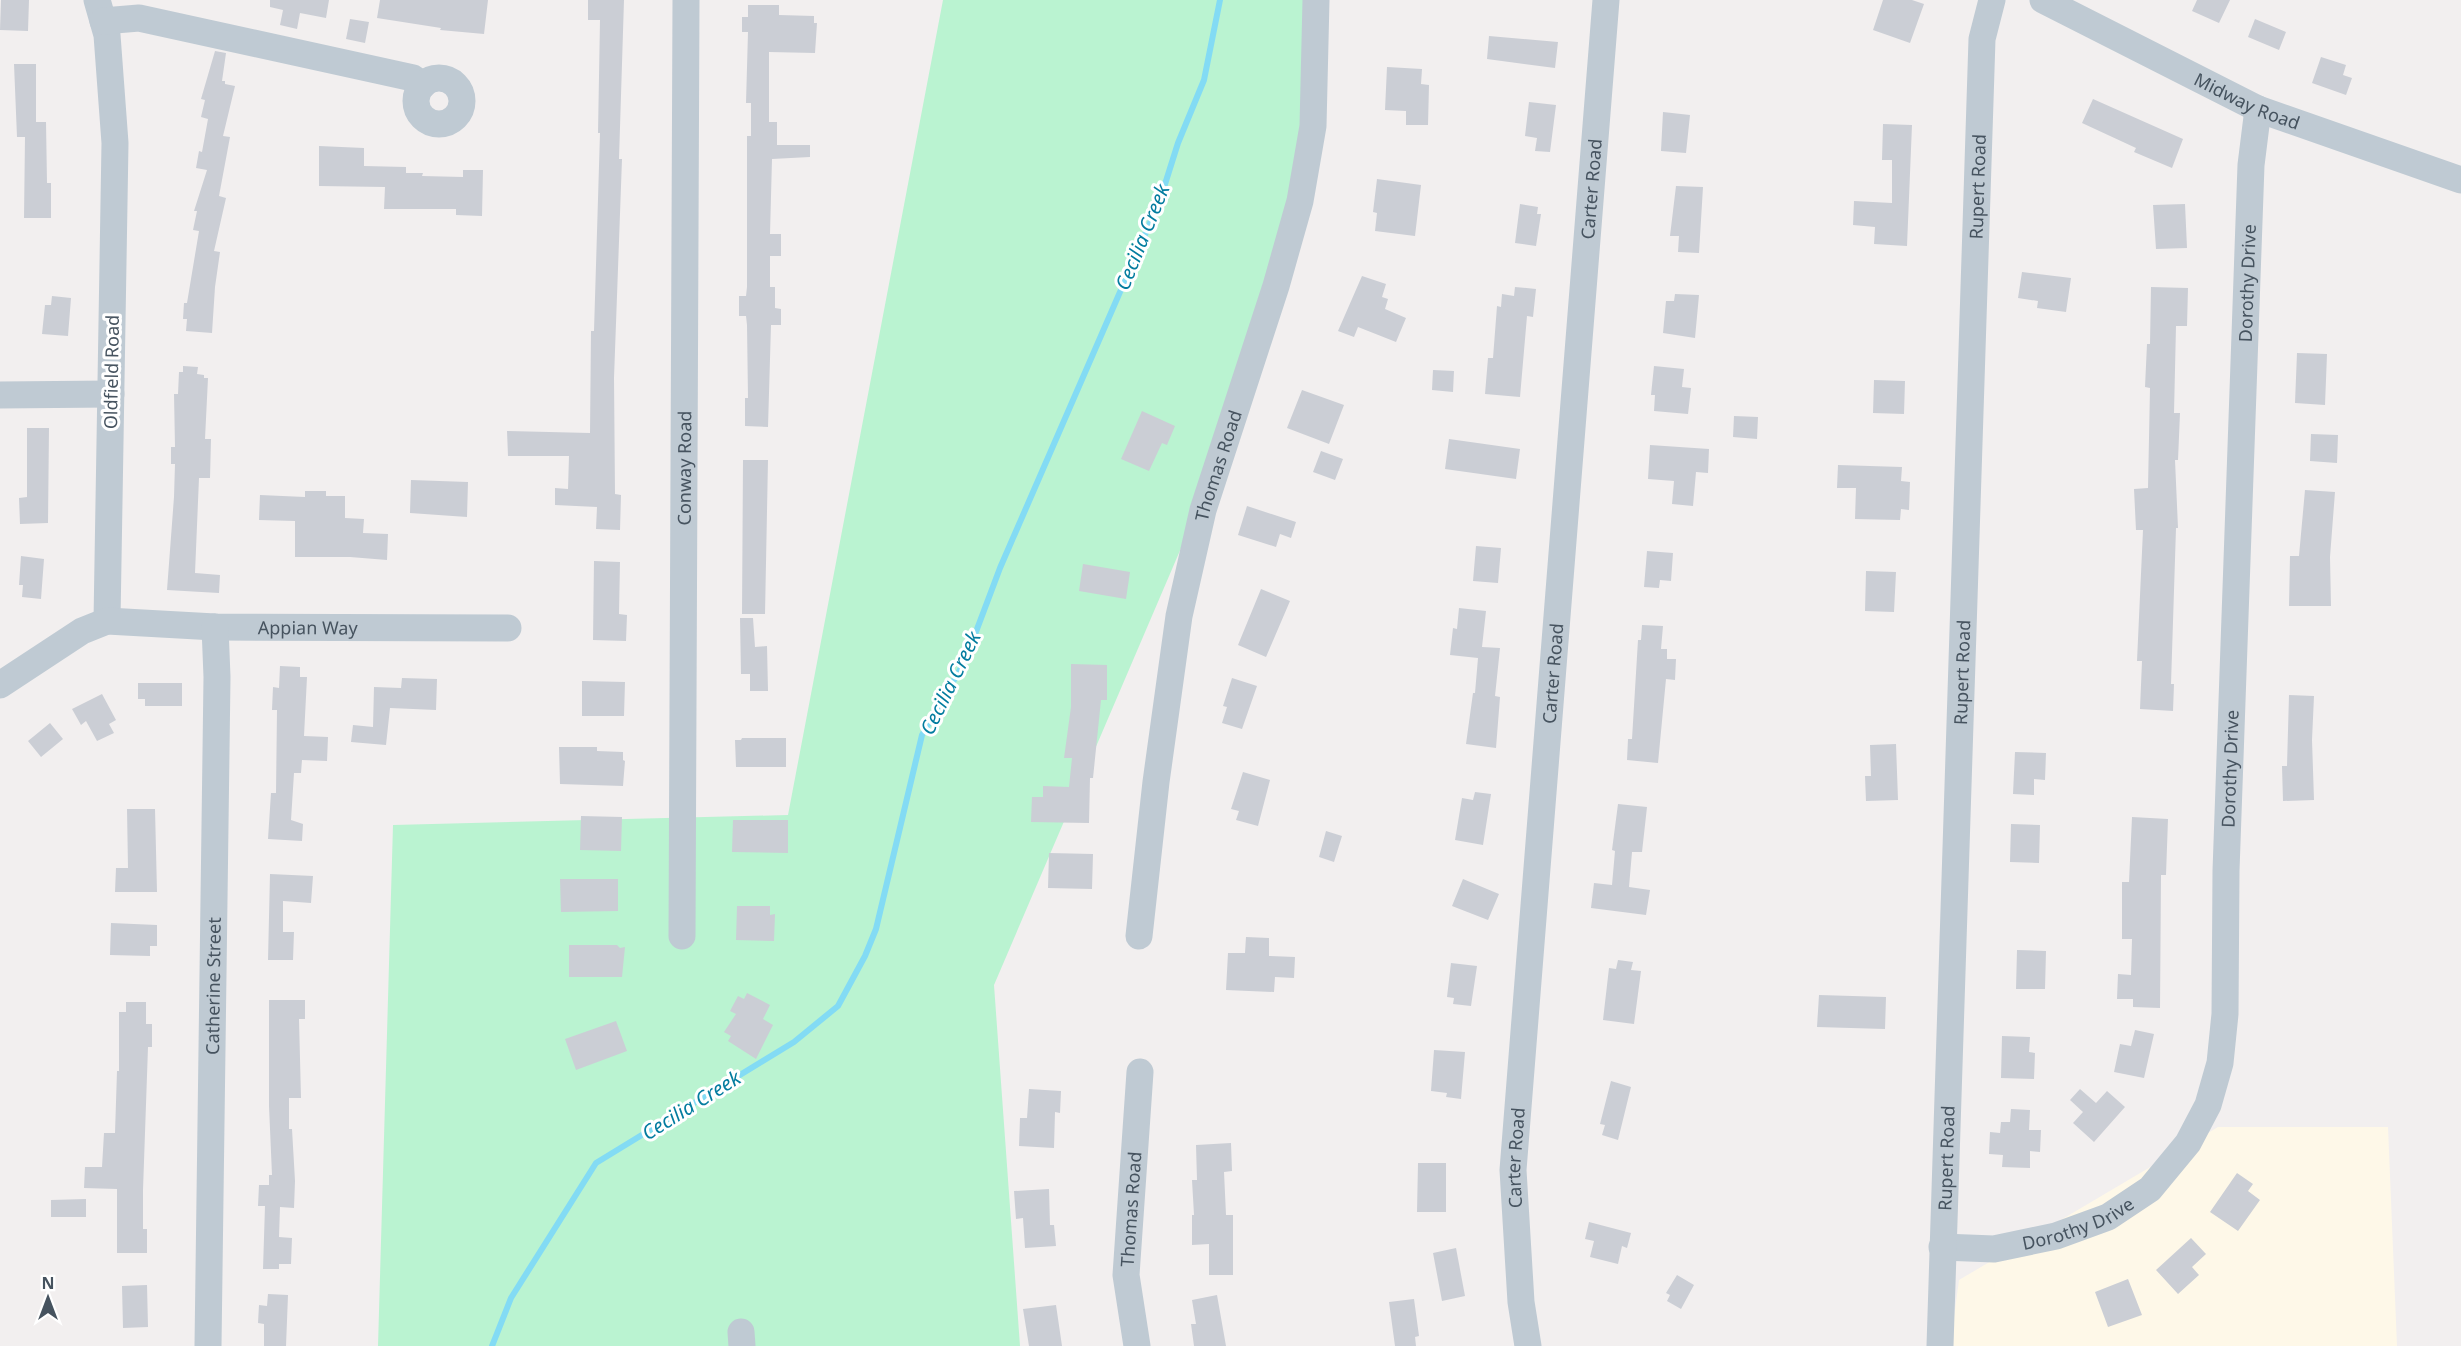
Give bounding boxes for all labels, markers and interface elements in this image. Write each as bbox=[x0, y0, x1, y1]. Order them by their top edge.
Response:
street label: Midway Road bbox=[2190, 67, 2303, 135]
street label: Rupert Road bbox=[1964, 134, 1991, 240]
street label: Carter Road bbox=[1575, 138, 1607, 240]
water label: Cecilia Creek bbox=[1109, 179, 1176, 294]
street label: Dorothy Drive bbox=[2233, 224, 2261, 343]
street label: Oldfield Road bbox=[98, 315, 124, 429]
street label: Thomas Road bbox=[1189, 407, 1247, 523]
street label: Conway Road bbox=[672, 411, 696, 525]
street label: Appian Way bbox=[258, 615, 359, 639]
street label: Rupert Road bbox=[1948, 619, 1975, 725]
street label: Carter Road bbox=[1537, 622, 1568, 725]
water label: Cecilia Creek bbox=[913, 626, 987, 739]
street label: Dorothy Drive bbox=[2216, 709, 2244, 828]
street label: Catherine Street bbox=[200, 917, 226, 1055]
water label: Cecilia Creek bbox=[636, 1063, 747, 1146]
street label: Rupert Road bbox=[1932, 1105, 1960, 1211]
street label: Carter Road bbox=[1501, 1107, 1530, 1209]
street label: Thomas Road bbox=[1115, 1151, 1146, 1267]
street label: Dorothy Drive bbox=[2020, 1191, 2138, 1255]
north arrow bbox=[18, 1268, 78, 1328]
text: N bbox=[41, 1272, 55, 1294]

